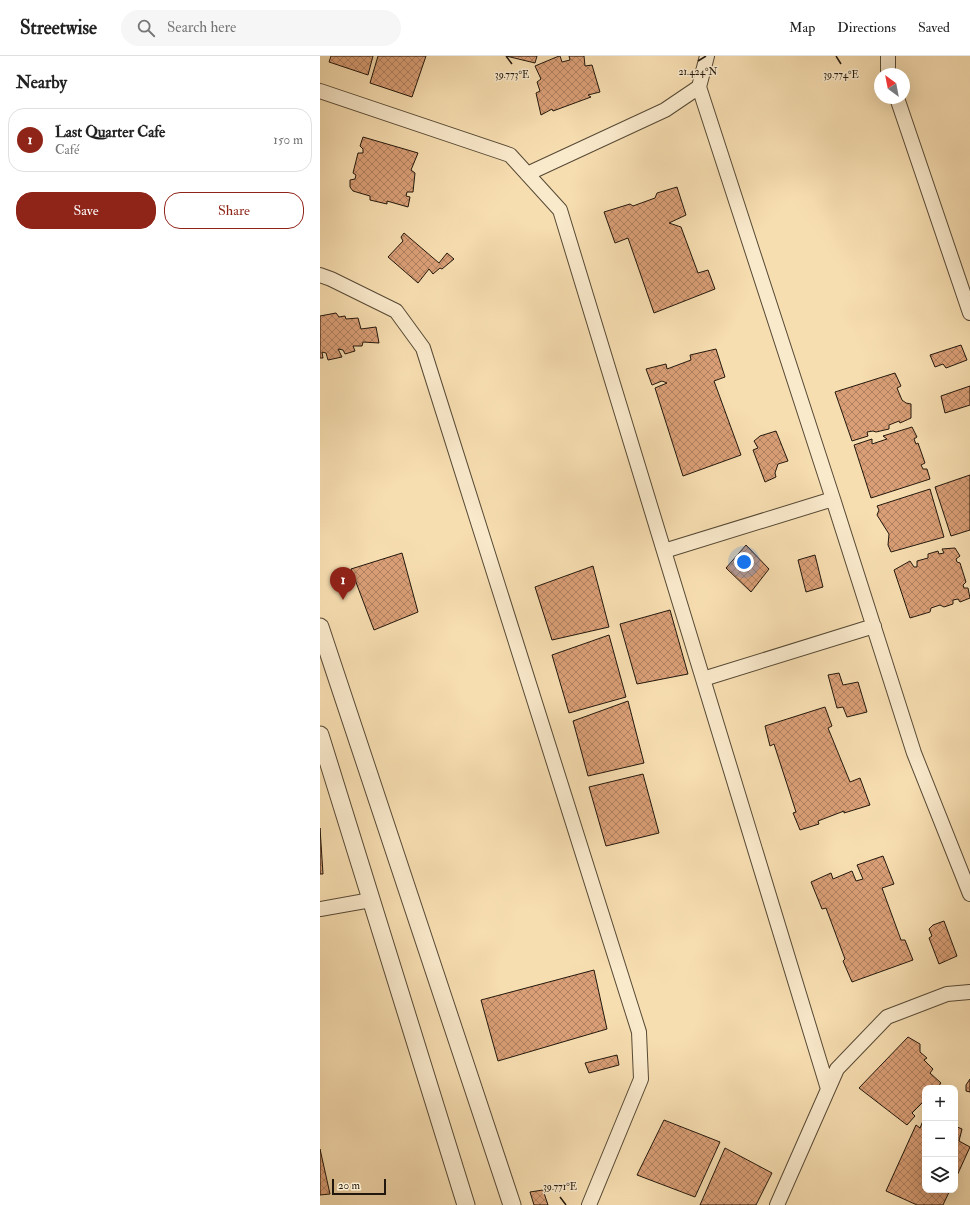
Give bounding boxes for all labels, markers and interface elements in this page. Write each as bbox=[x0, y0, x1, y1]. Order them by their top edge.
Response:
search box bbox=[121, 10, 401, 46]
text: Streetwise bbox=[20, 16, 97, 40]
icon: search bbox=[135, 17, 157, 39]
text: Search here bbox=[167, 18, 236, 37]
text: Map bbox=[789, 19, 815, 36]
text: Directions bbox=[837, 19, 896, 36]
text: Saved bbox=[918, 19, 950, 36]
text: 21.424°N bbox=[678, 66, 718, 78]
north arrow bbox=[874, 68, 910, 104]
text: 39.773°E bbox=[495, 69, 529, 81]
text: 39.774°E bbox=[823, 69, 859, 81]
text: Nearby bbox=[16, 72, 67, 93]
text: Last Quarter Cafe bbox=[55, 123, 165, 142]
text: 1 bbox=[28, 132, 32, 148]
text: 150 m bbox=[273, 132, 303, 148]
text: Café bbox=[55, 142, 79, 158]
button: Save bbox=[16, 192, 156, 229]
button: Share bbox=[164, 192, 304, 229]
your location bbox=[734, 552, 754, 572]
pin: 1 bbox=[330, 567, 356, 600]
map controls bbox=[922, 1085, 958, 1193]
button: + bbox=[922, 1085, 958, 1121]
button: − bbox=[922, 1121, 958, 1157]
button: layers bbox=[922, 1157, 958, 1193]
scale bar bbox=[332, 1177, 386, 1196]
text: 20 m bbox=[338, 1179, 360, 1192]
text: 39.771°E bbox=[543, 1181, 577, 1193]

